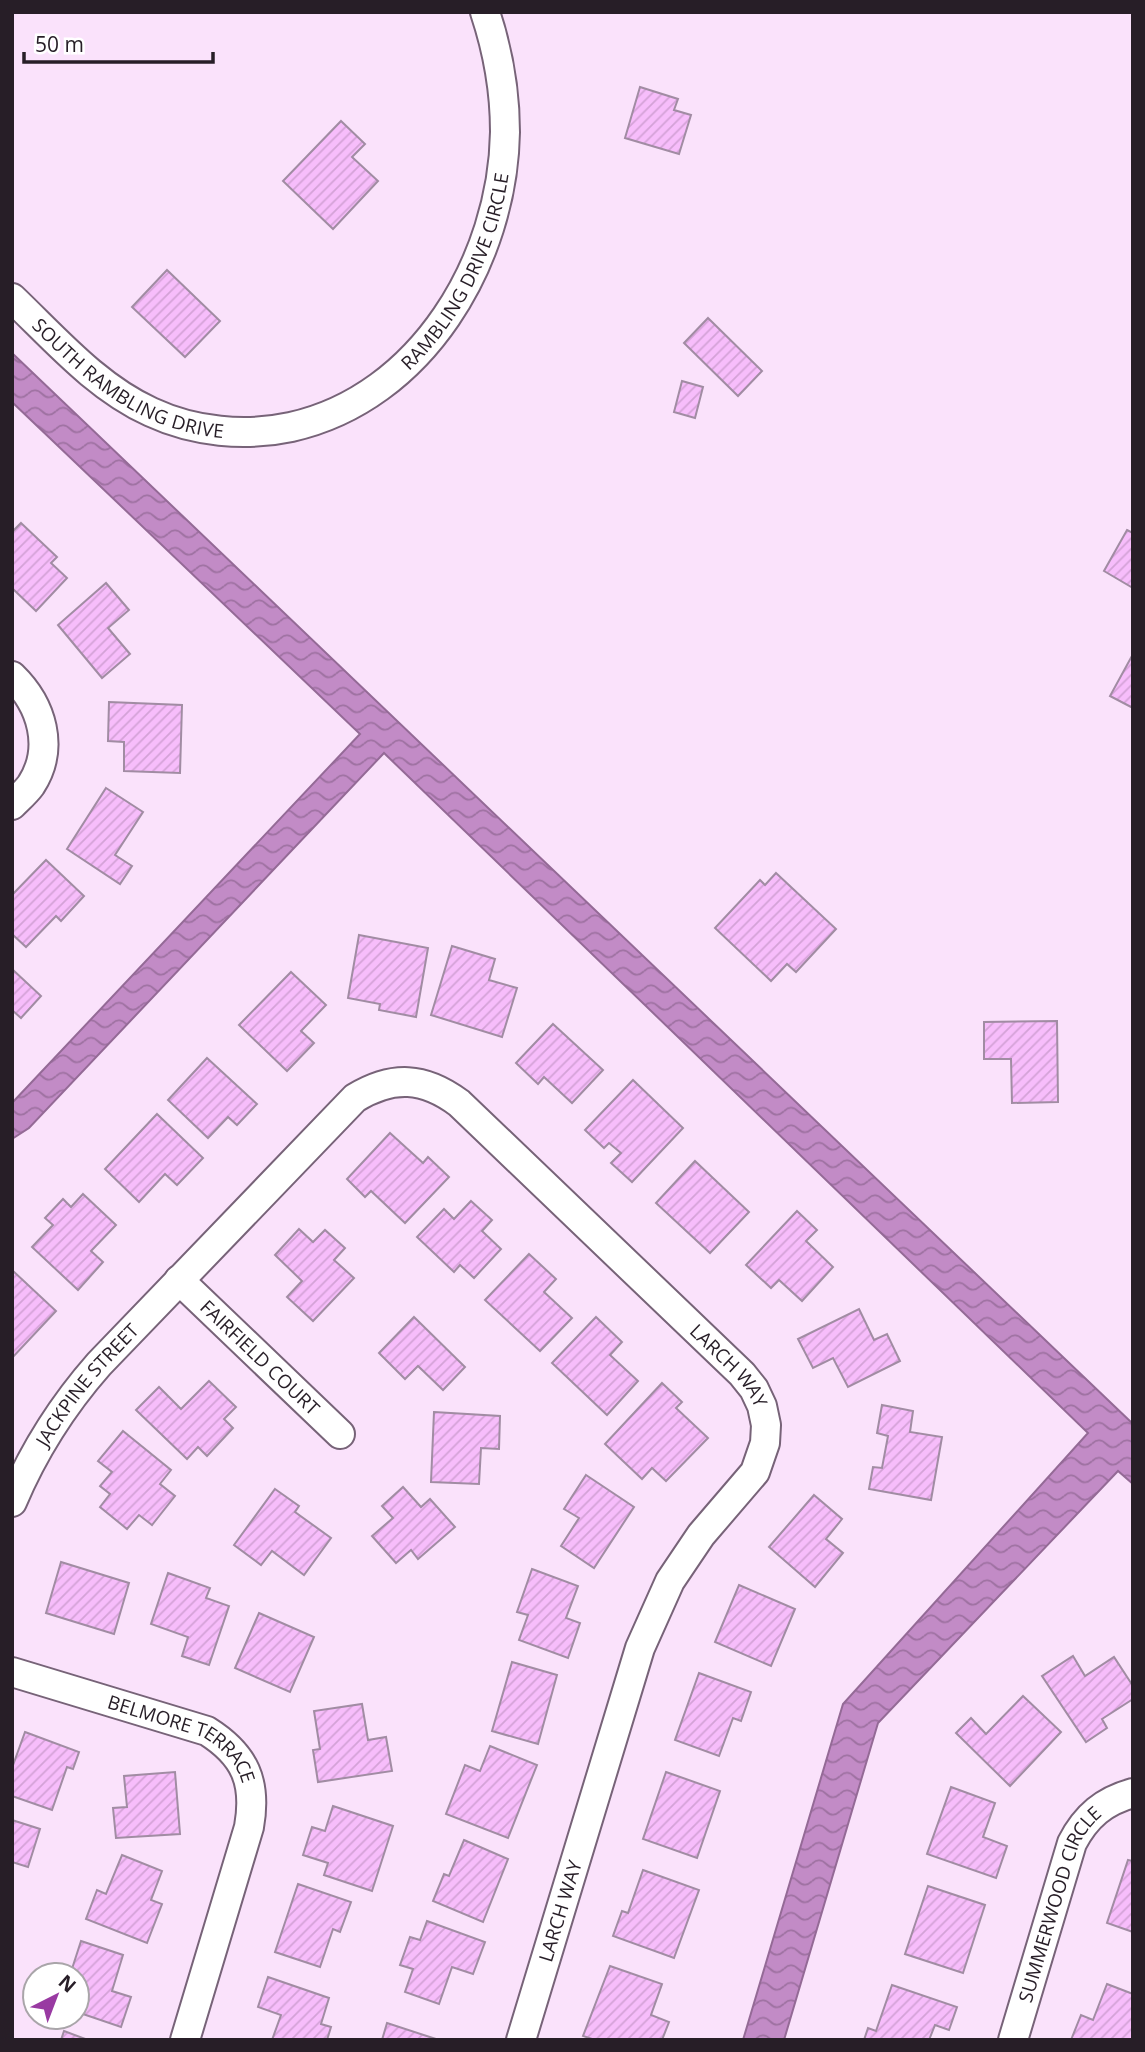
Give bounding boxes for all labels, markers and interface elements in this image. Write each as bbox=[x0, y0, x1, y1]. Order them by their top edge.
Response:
scale bar bbox=[24, 21, 214, 65]
text: 50 m bbox=[35, 30, 84, 58]
street label: RAMBLING DRIVE CIRCLE bbox=[395, 171, 515, 376]
street label: SOUTH RAMBLING DRIVE bbox=[27, 312, 225, 444]
street label: FAIRFIELD COURT bbox=[195, 1294, 326, 1421]
street label: JACKPINE STREET bbox=[28, 1317, 145, 1453]
street label: LARCH WAY bbox=[684, 1318, 774, 1411]
street label: BELMORE TERRACE bbox=[104, 1689, 261, 1786]
street label: SUMMERWOOD CIRCLE bbox=[1012, 1800, 1107, 2005]
street label: LARCH WAY bbox=[532, 1857, 588, 1965]
north arrow bbox=[21, 1961, 91, 2031]
text: N bbox=[53, 1969, 82, 1998]

